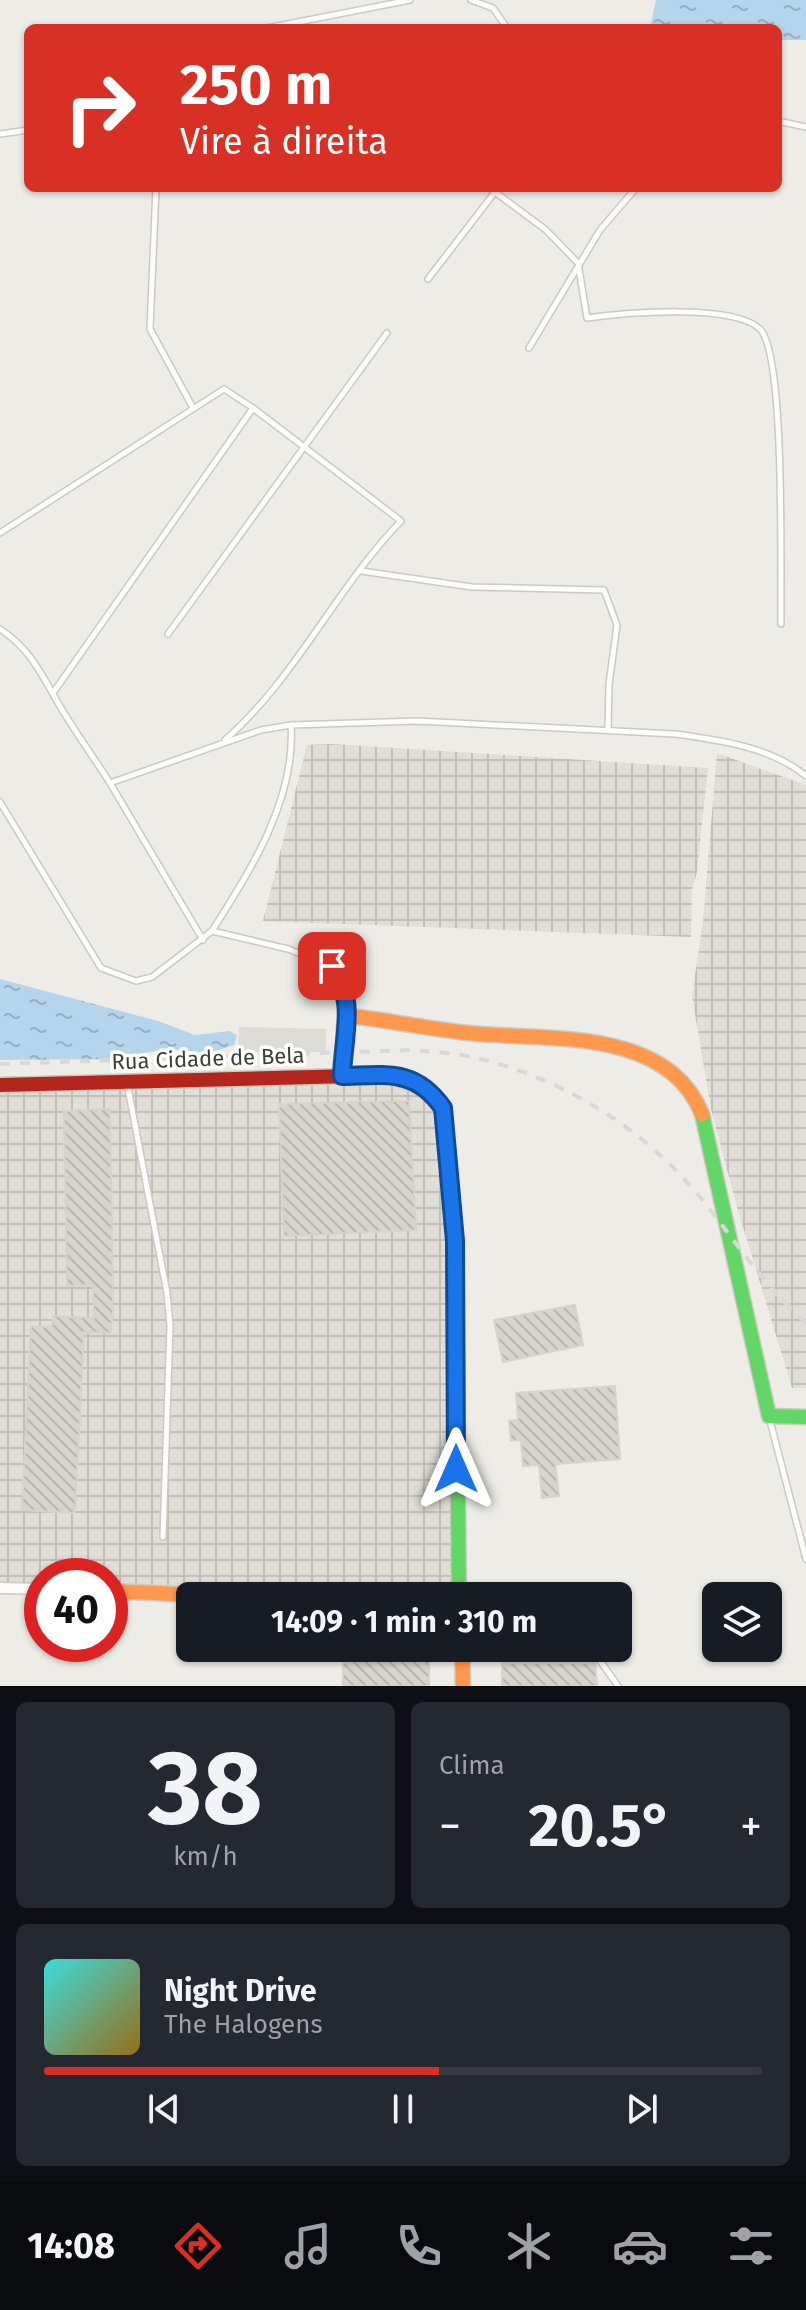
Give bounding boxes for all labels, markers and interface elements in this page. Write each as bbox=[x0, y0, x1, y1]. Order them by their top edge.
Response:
text: 250 m bbox=[180, 52, 332, 119]
icon: right bbox=[48, 56, 152, 160]
text: Vire à direita bbox=[180, 120, 388, 164]
pin bbox=[298, 932, 366, 1000]
icon: arrive bbox=[310, 944, 354, 988]
street label: Rua Cidade de Bela bbox=[111, 1042, 305, 1075]
position arrow bbox=[414, 1427, 498, 1511]
speed limit sign: 40 bbox=[24, 1558, 128, 1662]
map controls bbox=[702, 1582, 782, 1662]
button: layers bbox=[702, 1582, 782, 1662]
text: 14:09 · 1 min · 310 m bbox=[271, 1604, 537, 1640]
text: 38 bbox=[148, 1726, 263, 1851]
text: Clima bbox=[439, 1750, 505, 1781]
text: 20.5° bbox=[529, 1790, 672, 1862]
text: − bbox=[439, 1800, 461, 1853]
text: + bbox=[740, 1800, 762, 1853]
text: km/h bbox=[173, 1841, 238, 1872]
text: Night Drive bbox=[164, 1973, 317, 2009]
text: The Halogens bbox=[164, 2009, 323, 2040]
icon: previous bbox=[142, 2087, 186, 2131]
icon: pause bbox=[381, 2087, 425, 2131]
icon: next bbox=[620, 2087, 664, 2131]
icon: directions bbox=[170, 2218, 226, 2274]
icon: music bbox=[280, 2218, 336, 2274]
icon: phone bbox=[391, 2218, 447, 2274]
icon: climate bbox=[501, 2218, 557, 2274]
icon: car bbox=[612, 2218, 668, 2274]
icon: filters bbox=[723, 2218, 779, 2274]
text: 14:08 bbox=[27, 2224, 115, 2268]

